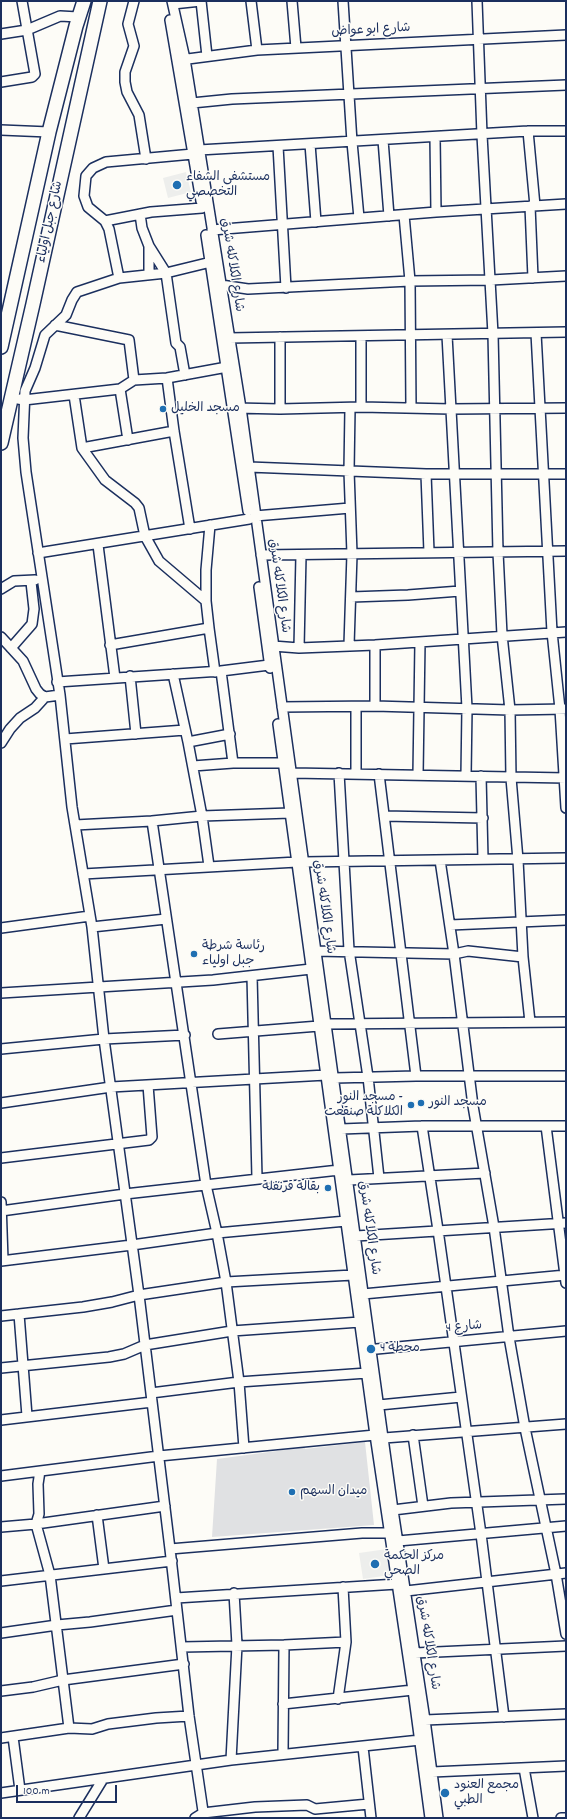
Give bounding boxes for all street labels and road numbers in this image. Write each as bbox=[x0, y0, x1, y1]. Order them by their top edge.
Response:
street label: شارع ابو عواض bbox=[331, 21, 411, 41]
street label: شارع جبل اولياء bbox=[35, 180, 67, 264]
street label: شارع الكلاكله شرق bbox=[216, 217, 246, 313]
street label: شارع الكلاكله شرق bbox=[264, 538, 292, 634]
street label: شارع الكلاكله شرق bbox=[309, 859, 337, 955]
street label: شارع الكلاكله شرق bbox=[354, 1180, 382, 1276]
street label: شارع 4 bbox=[445, 1319, 483, 1337]
street label: شارع الكلاكله شرق bbox=[412, 1595, 442, 1691]

